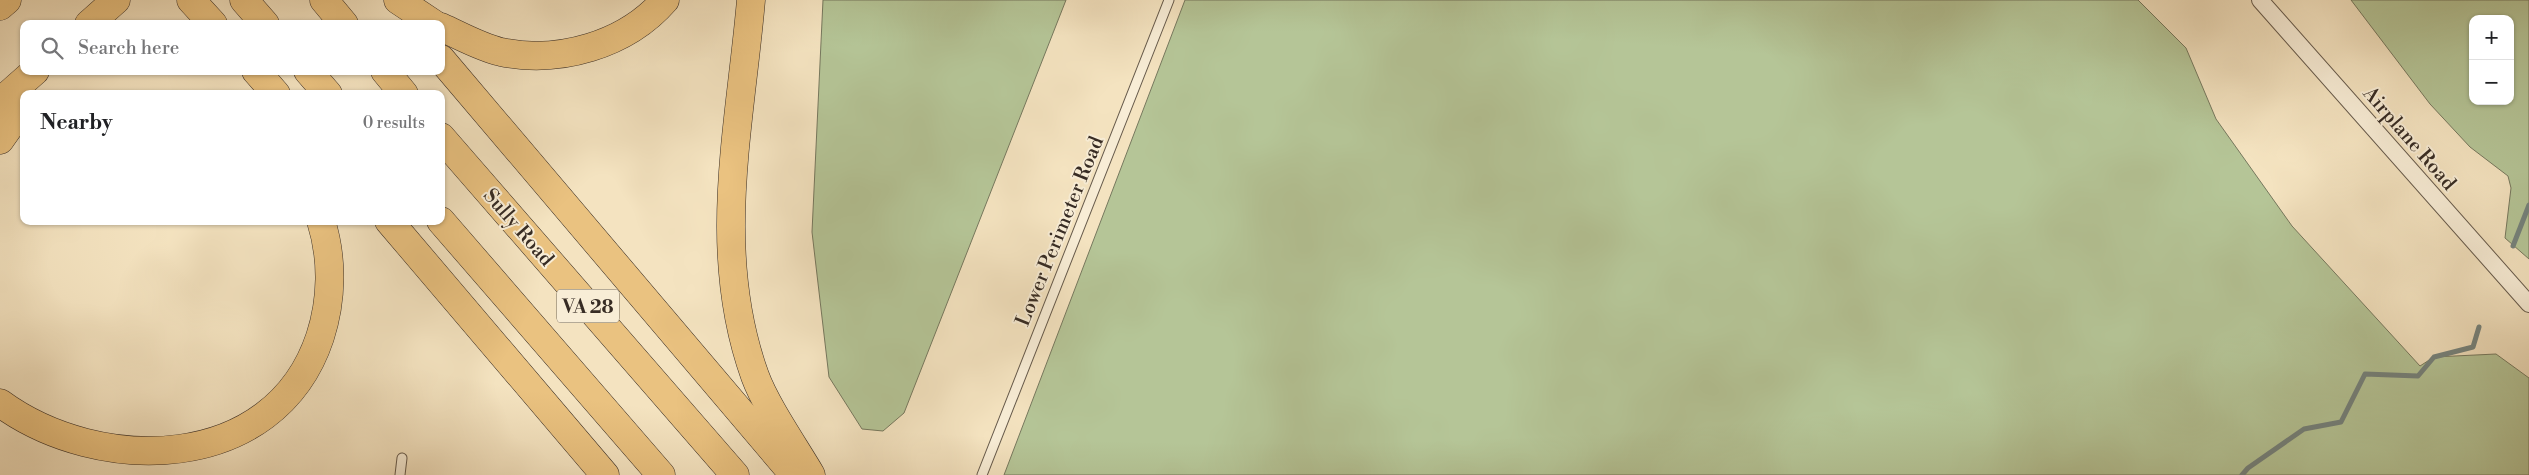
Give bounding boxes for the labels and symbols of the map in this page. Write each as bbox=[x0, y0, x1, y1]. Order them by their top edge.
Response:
street label: Airplane Road bbox=[2356, 81, 2461, 197]
street label: Lower Perimeter Road bbox=[1011, 132, 1110, 330]
street label: Sully Road bbox=[477, 184, 559, 273]
road number: VA 28 bbox=[557, 290, 619, 322]

